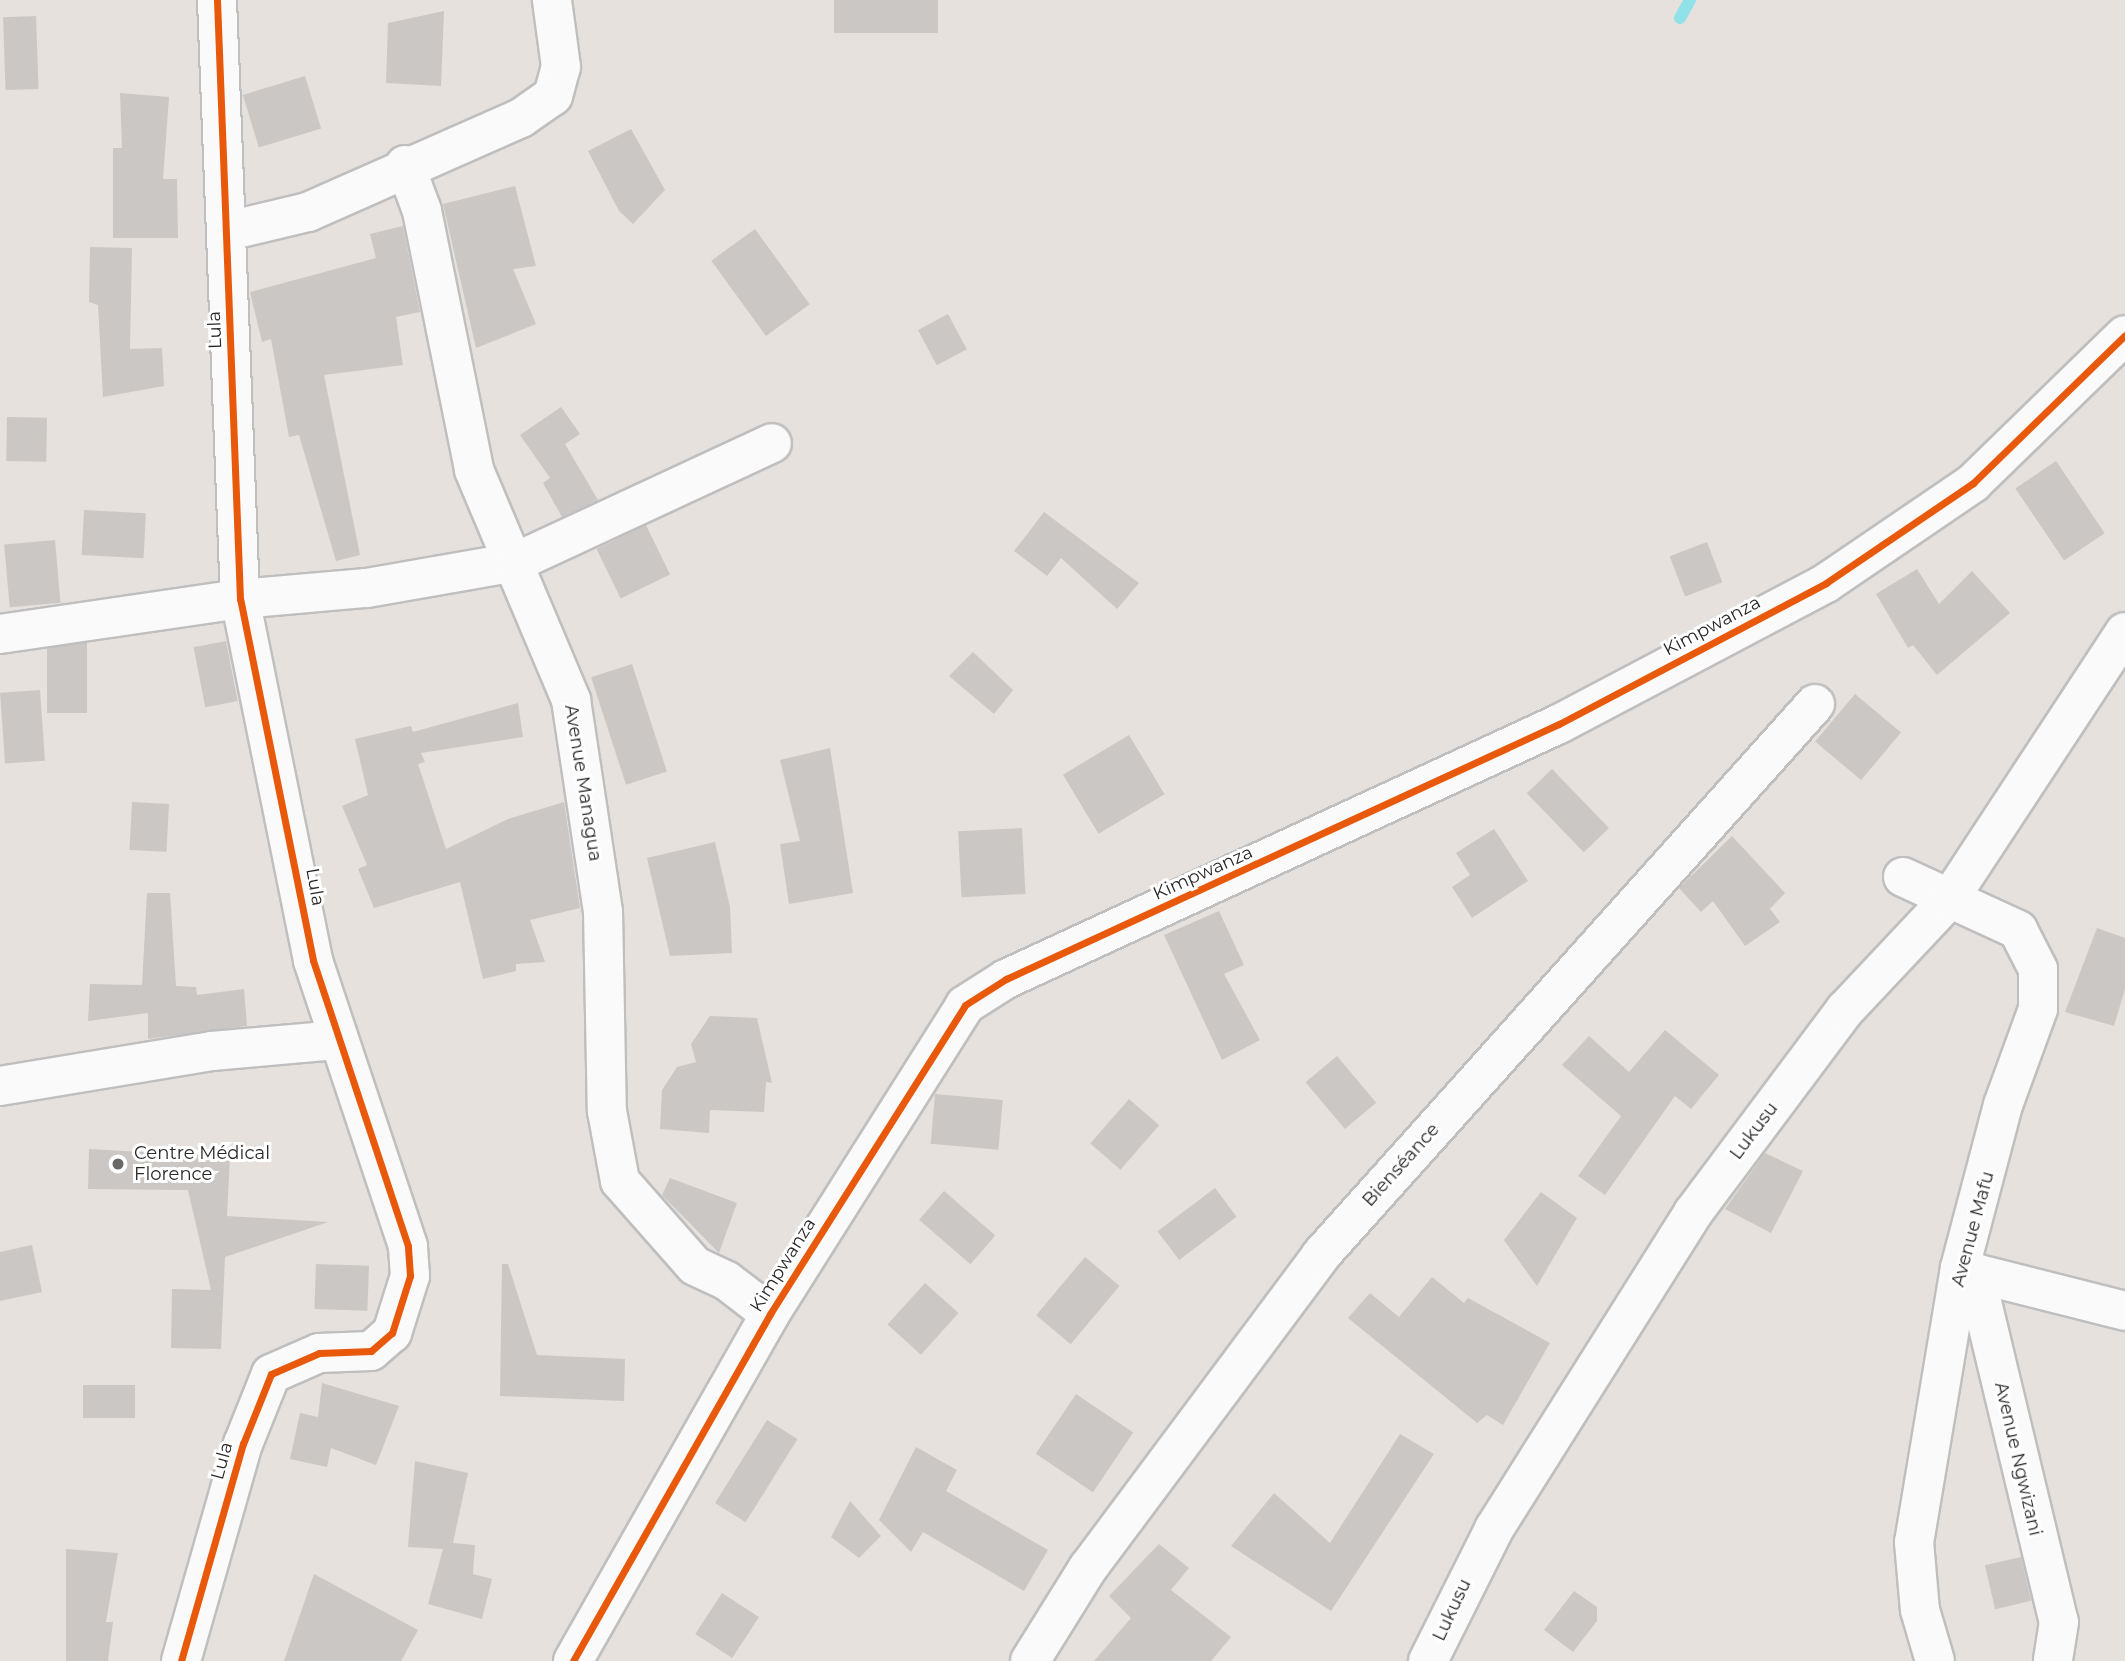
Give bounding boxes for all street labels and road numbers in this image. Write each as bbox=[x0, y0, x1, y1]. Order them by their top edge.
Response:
street label: Lula bbox=[204, 311, 226, 349]
street label: Kimpwanza bbox=[1660, 591, 1764, 661]
street label: Avenue Managua bbox=[560, 703, 606, 863]
street label: Kimpwanza bbox=[1150, 841, 1256, 905]
street label: Lula bbox=[301, 866, 329, 908]
street label: Lukusu bbox=[1725, 1098, 1783, 1164]
street label: Bienséance bbox=[1358, 1119, 1444, 1211]
street label: Avenue Mafu bbox=[1947, 1169, 1999, 1289]
street label: Kimpwanza bbox=[746, 1214, 820, 1316]
street label: Avenue Ngwizani bbox=[1990, 1380, 2046, 1538]
street label: Lula bbox=[207, 1440, 237, 1482]
street label: Lukusu bbox=[1428, 1575, 1476, 1645]

